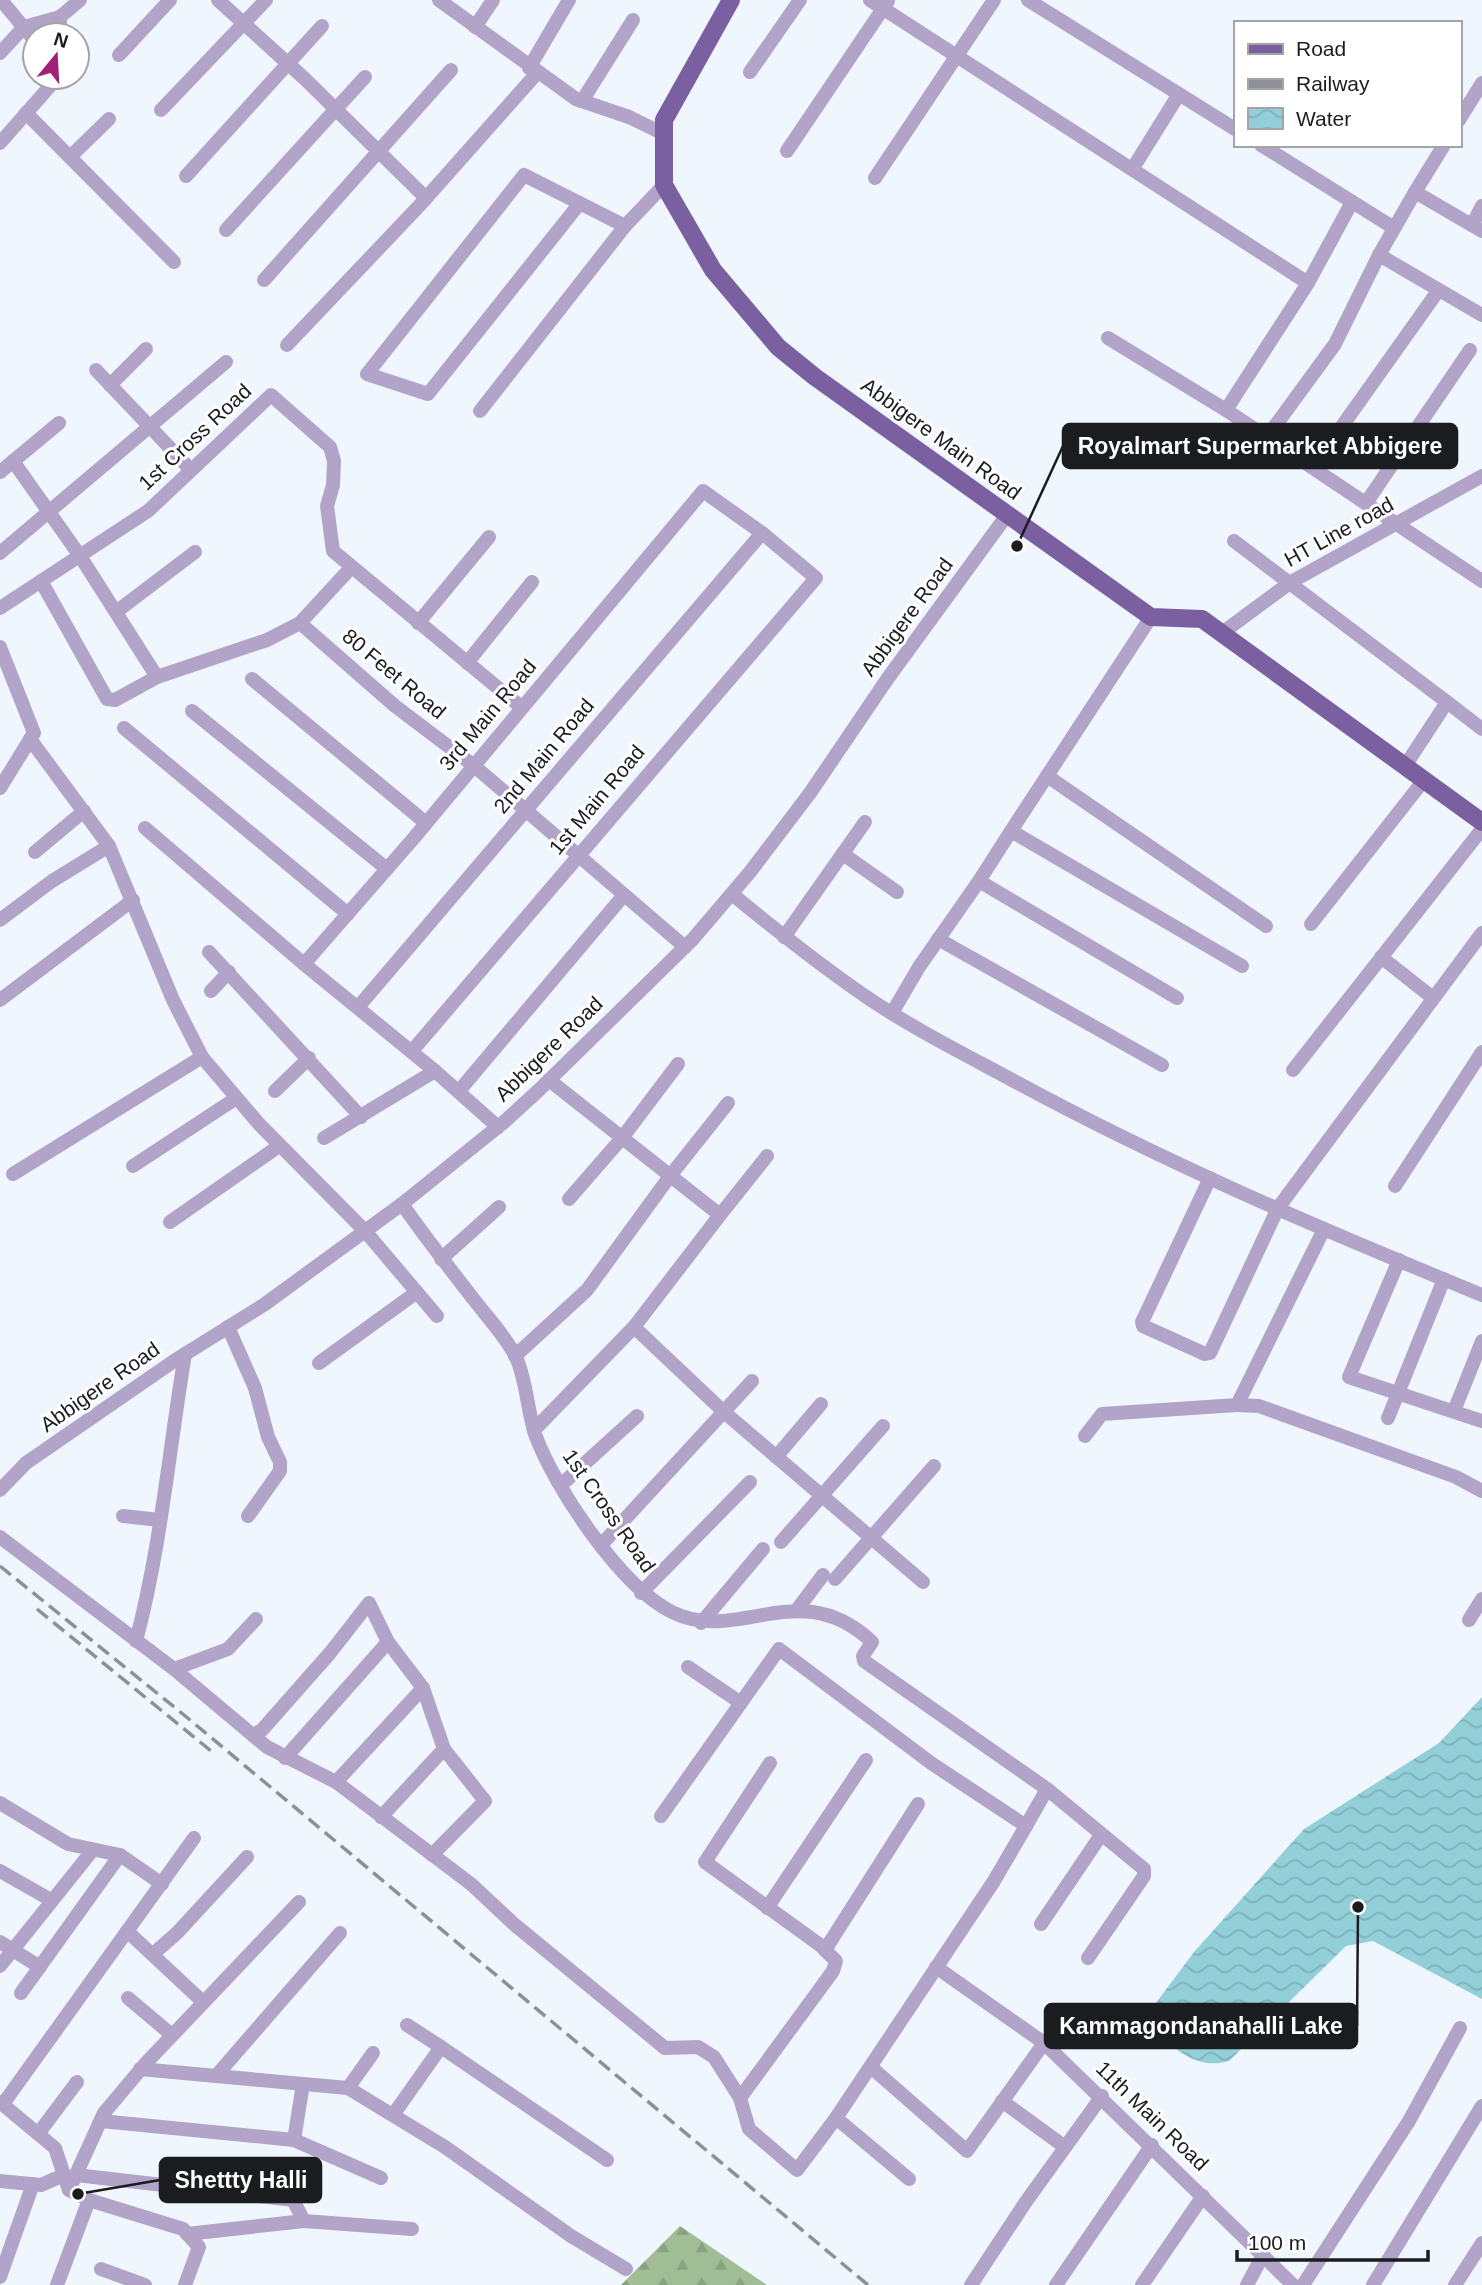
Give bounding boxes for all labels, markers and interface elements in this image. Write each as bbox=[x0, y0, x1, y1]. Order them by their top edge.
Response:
north arrow bbox=[21, 21, 91, 91]
legend bbox=[1234, 21, 1461, 147]
text: N bbox=[51, 28, 71, 52]
text: Road bbox=[1296, 37, 1346, 60]
text: Railway bbox=[1296, 72, 1370, 95]
text: Water bbox=[1296, 107, 1351, 130]
street label: Abbigere Main Road bbox=[857, 373, 1025, 504]
street label: 1st Cross Road bbox=[134, 379, 255, 494]
callout: Royalmart Supermarket Abbigere bbox=[1063, 424, 1457, 468]
text: Royalmart Supermarket Abbigere bbox=[1078, 433, 1442, 459]
street label: HT Line road bbox=[1280, 492, 1397, 571]
street label: Abbigere Road bbox=[856, 553, 957, 680]
street label: 80 Feet Road bbox=[338, 624, 450, 723]
street label: 3rd Main Road bbox=[435, 655, 541, 775]
street label: 2nd Main Road bbox=[489, 694, 598, 818]
street label: 1st Main Road bbox=[544, 740, 649, 859]
street label: Abbigere Road bbox=[490, 992, 607, 1106]
street label: Abbigere Road bbox=[36, 1337, 164, 1436]
street label: 1st Cross Road bbox=[558, 1445, 660, 1577]
callout: Kammagondanahalli Lake bbox=[1045, 2004, 1357, 2048]
text: Kammagondanahalli Lake bbox=[1059, 2013, 1343, 2039]
street label: 11th Main Road bbox=[1092, 2056, 1213, 2175]
callout: Shettty Halli bbox=[160, 2158, 321, 2202]
text: Shettty Halli bbox=[175, 2167, 307, 2193]
scale bar bbox=[1237, 2218, 1428, 2262]
text: 100 m bbox=[1248, 2231, 1306, 2254]

